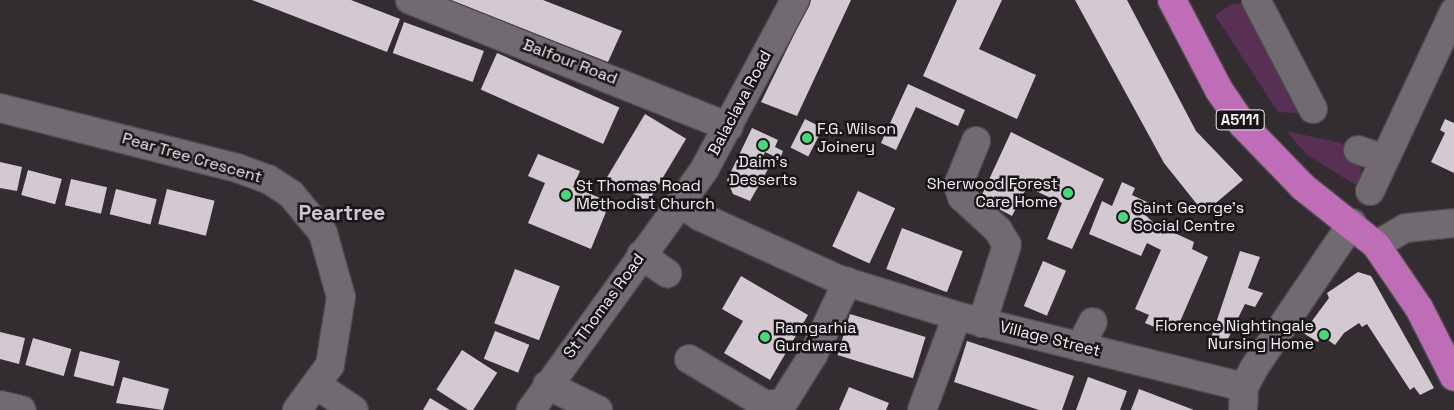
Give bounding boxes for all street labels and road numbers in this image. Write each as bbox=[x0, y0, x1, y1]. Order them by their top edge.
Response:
street label: Balfour Road bbox=[520, 35, 620, 89]
street label: Balaclava Road bbox=[704, 47, 776, 159]
road number: A5111 bbox=[1215, 108, 1265, 132]
street label: Pear Tree Crescent bbox=[120, 129, 264, 187]
street label: St Thomas Road bbox=[559, 250, 649, 362]
street label: Village Street bbox=[998, 317, 1102, 361]

